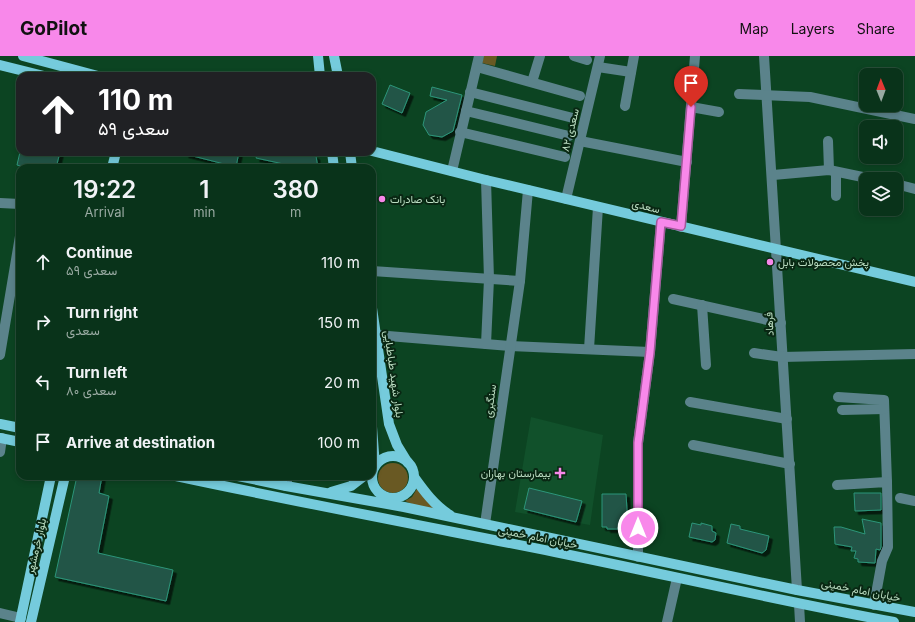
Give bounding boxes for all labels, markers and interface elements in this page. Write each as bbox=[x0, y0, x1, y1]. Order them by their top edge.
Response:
text: GoPilot bbox=[20, 17, 87, 40]
text: Map bbox=[740, 20, 769, 37]
text: Layers bbox=[791, 20, 835, 37]
text: Share bbox=[857, 20, 895, 37]
pin bbox=[674, 66, 708, 107]
north arrow bbox=[859, 68, 903, 112]
map controls bbox=[859, 68, 903, 216]
icon: arrive bbox=[680, 72, 702, 94]
text: 110 m bbox=[98, 83, 173, 117]
icon: ahead bbox=[32, 88, 84, 140]
street label: سعدی ۸۲ bbox=[558, 107, 582, 153]
text: سعدی ۵۹ bbox=[98, 118, 169, 139]
button: sound bbox=[859, 120, 903, 164]
button: layers bbox=[859, 172, 903, 216]
text: 19:22 bbox=[73, 175, 136, 204]
text: 1 bbox=[199, 175, 209, 204]
text: 380 bbox=[272, 175, 319, 204]
place label: بانک صادرات bbox=[390, 192, 445, 206]
marker: بانک صادرات bbox=[377, 194, 387, 204]
street label: سعدی bbox=[630, 196, 662, 216]
text: Arrival bbox=[85, 204, 125, 220]
text: min bbox=[193, 204, 215, 220]
text: m bbox=[290, 204, 301, 220]
text: Continue bbox=[66, 243, 133, 262]
icon: ahead bbox=[32, 251, 54, 273]
text: 110 m bbox=[321, 253, 360, 272]
place label: پخش محصولات بابل bbox=[778, 255, 869, 270]
marker: پخش محصولات بابل bbox=[765, 257, 775, 267]
text: سعدی ۵۹ bbox=[66, 262, 117, 278]
text: Turn right bbox=[66, 303, 138, 322]
icon: right bbox=[32, 311, 54, 333]
street label: فرهاد bbox=[761, 312, 777, 336]
text: 150 m bbox=[318, 313, 360, 332]
text: سعدی bbox=[66, 322, 100, 338]
street label: بلوار شهید طباطبایی bbox=[381, 329, 407, 419]
text: Turn left bbox=[66, 363, 127, 382]
icon: left bbox=[32, 371, 54, 393]
text: 20 m bbox=[324, 373, 360, 392]
text: سعدی ۸۰ bbox=[66, 382, 117, 398]
street label: سنگبری bbox=[481, 383, 499, 419]
icon: arrive bbox=[32, 431, 54, 453]
text: Arrive at destination bbox=[66, 433, 215, 452]
text: 100 m bbox=[318, 433, 360, 452]
place label: بیمارستان بهاران bbox=[481, 466, 551, 480]
marker: بیمارستان بهاران bbox=[554, 467, 566, 479]
position arrow bbox=[617, 507, 659, 549]
street label: بلوار خرمشهر bbox=[23, 517, 49, 576]
street label: خیابان امام خمینی bbox=[497, 522, 579, 553]
street label: خیابان امام خمینی bbox=[820, 575, 902, 606]

